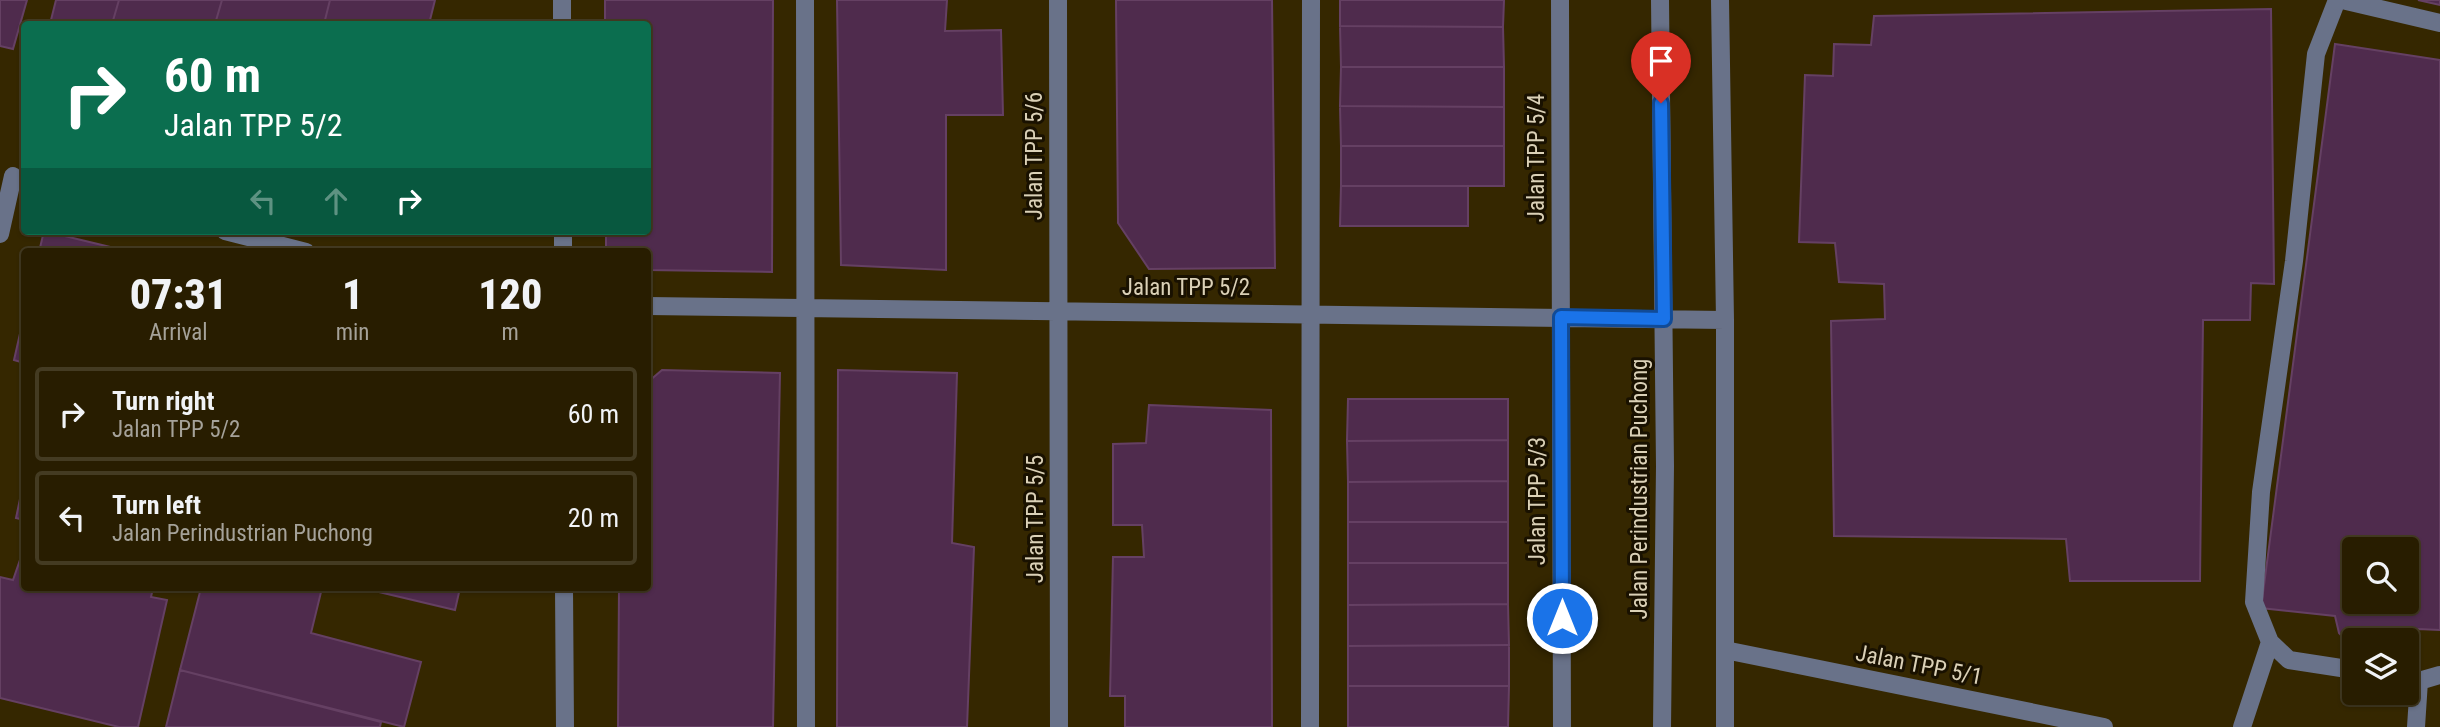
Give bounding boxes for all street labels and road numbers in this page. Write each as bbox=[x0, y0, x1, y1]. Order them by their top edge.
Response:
street label: Jalan TPP 5/6 bbox=[1021, 92, 1048, 220]
street label: Jalan TPP 5/4 bbox=[1523, 94, 1550, 222]
street label: Jalan TPP 5/2 bbox=[1122, 274, 1250, 301]
street label: Jalan Perindustrian Puchong bbox=[1626, 359, 1653, 619]
street label: Jalan TPP 5/3 bbox=[1524, 437, 1551, 565]
street label: Jalan TPP 5/5 bbox=[1022, 455, 1049, 583]
street label: Jalan TPP 5/1 bbox=[1853, 639, 1985, 691]

